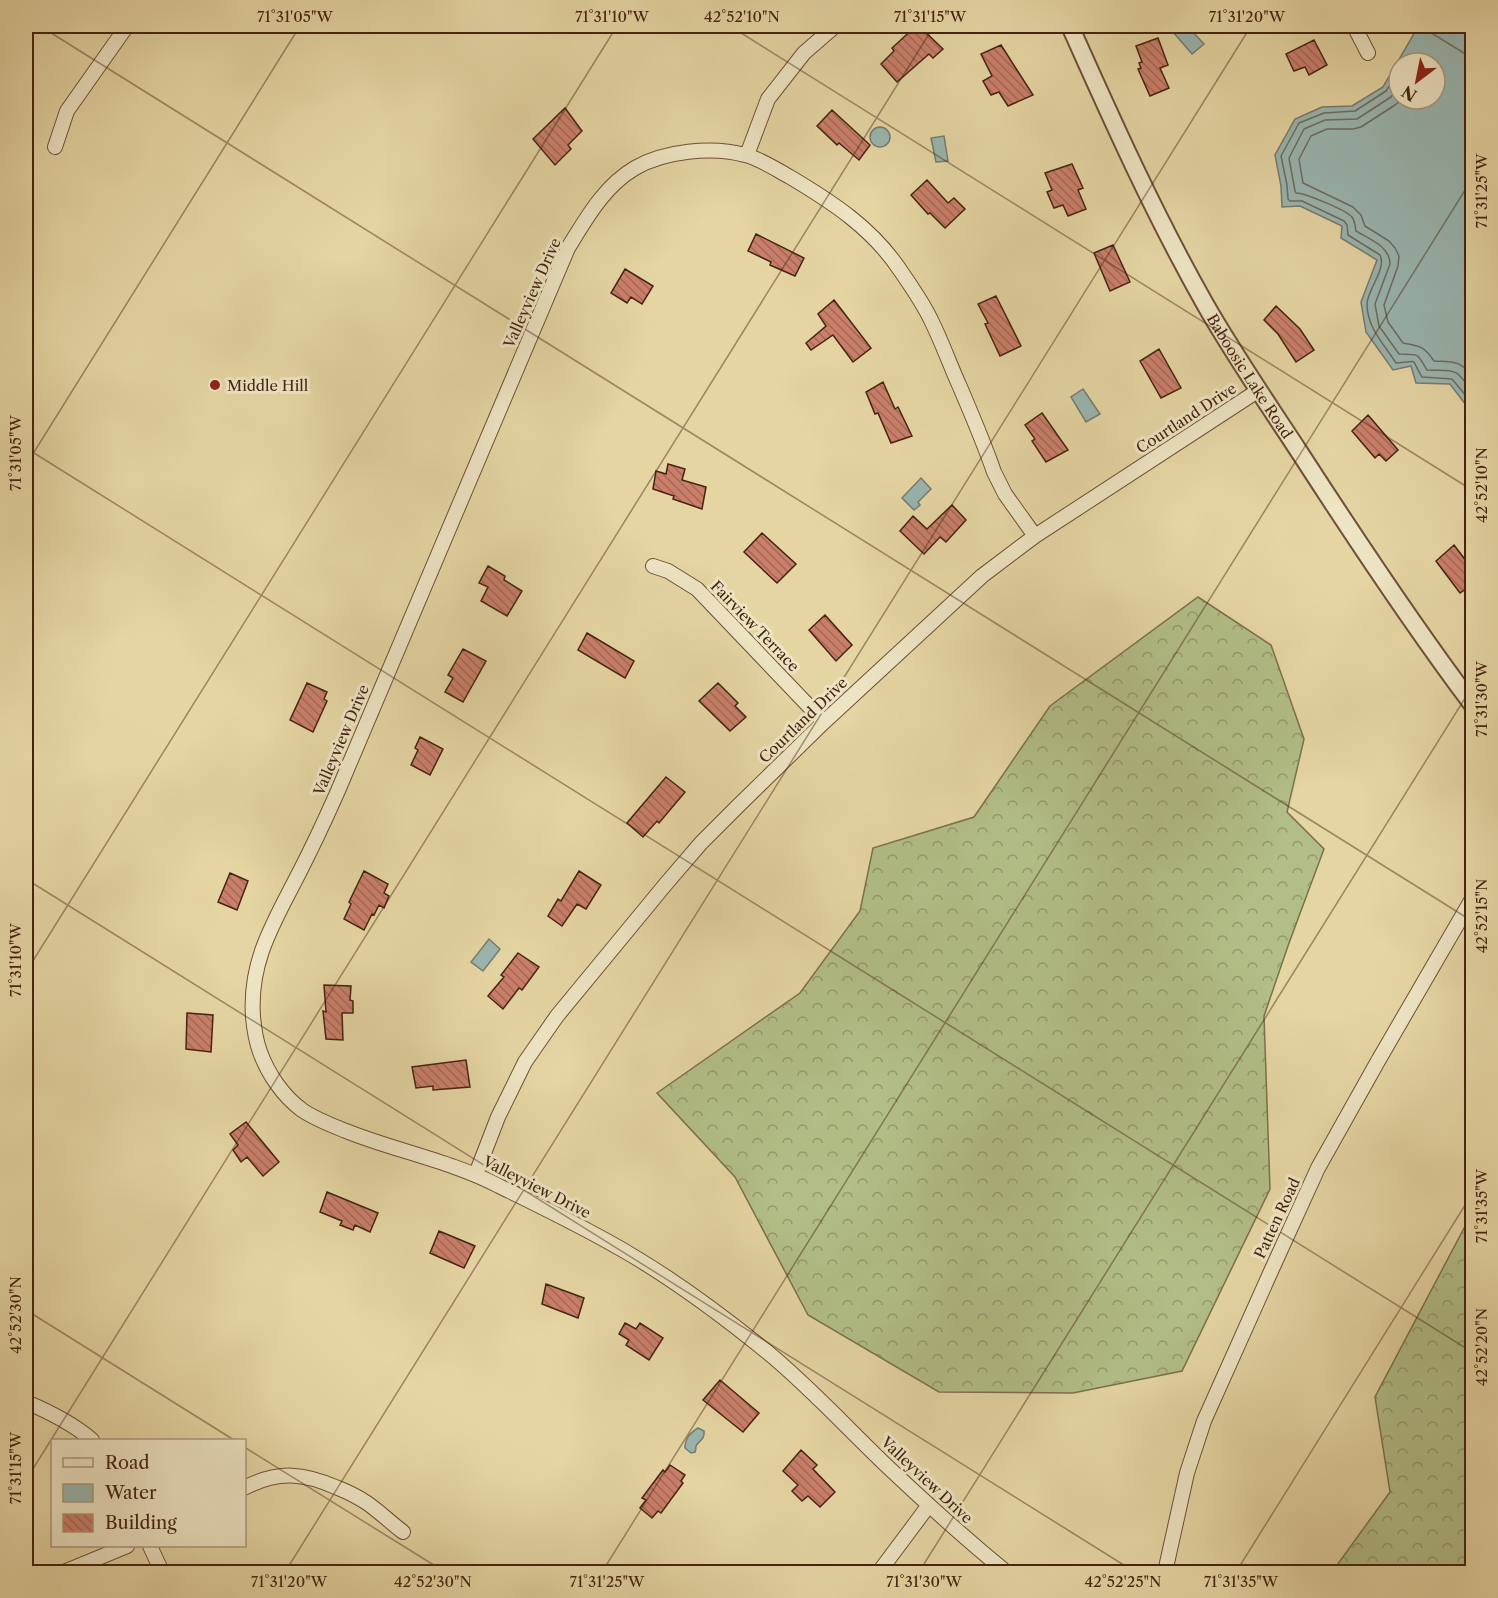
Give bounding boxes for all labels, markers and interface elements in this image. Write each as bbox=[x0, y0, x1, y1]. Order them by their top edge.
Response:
text: 71°31'05"W bbox=[257, 7, 333, 26]
text: 71°31'10"W bbox=[575, 7, 650, 26]
text: 42°52'10"N bbox=[704, 7, 780, 26]
text: 71°31'15"W bbox=[894, 7, 967, 26]
text: 71°31'20"W bbox=[1209, 7, 1286, 26]
north arrow bbox=[1387, 51, 1447, 111]
text: N bbox=[1398, 82, 1420, 106]
text: 71°31'25"W bbox=[1472, 153, 1491, 228]
street label: Valleyview Drive bbox=[499, 235, 565, 352]
street label: Baboosic Lake Road bbox=[1203, 310, 1297, 442]
place label: Middle Hill bbox=[227, 376, 309, 395]
marker: Middle Hill bbox=[208, 378, 222, 392]
street label: Courtland Drive bbox=[1132, 379, 1240, 457]
text: 71°31'05"W bbox=[6, 415, 25, 491]
text: 42°52'10"N bbox=[1472, 447, 1491, 523]
street label: Fairview Terrace bbox=[707, 576, 803, 676]
text: 71°31'30"W bbox=[1472, 660, 1491, 737]
street label: Courtland Drive bbox=[755, 673, 851, 767]
street label: Valleyview Drive bbox=[309, 682, 373, 799]
text: 42°52'15"N bbox=[1472, 879, 1491, 953]
text: 71°31'10"W bbox=[6, 922, 25, 997]
street label: Valleyview Drive bbox=[479, 1151, 594, 1222]
text: 71°31'35"W bbox=[1472, 1168, 1491, 1243]
street label: Patten Road bbox=[1250, 1175, 1304, 1261]
text: 42°52'30"N bbox=[6, 1276, 25, 1354]
text: 42°52'20"N bbox=[1472, 1308, 1491, 1386]
text: 71°31'15"W bbox=[6, 1431, 25, 1504]
street label: Valleyview Drive bbox=[876, 1432, 977, 1527]
legend bbox=[51, 1439, 246, 1547]
text: Road bbox=[105, 1452, 150, 1474]
text: Water bbox=[104, 1482, 157, 1504]
text: Building bbox=[105, 1512, 177, 1534]
text: 71°31'20"W bbox=[251, 1572, 328, 1591]
text: 42°52'30"N bbox=[394, 1572, 472, 1591]
text: 71°31'25"W bbox=[570, 1572, 645, 1591]
text: 71°31'30"W bbox=[886, 1572, 963, 1591]
text: 42°52'25"N bbox=[1085, 1572, 1161, 1591]
text: 71°31'35"W bbox=[1204, 1572, 1279, 1591]

